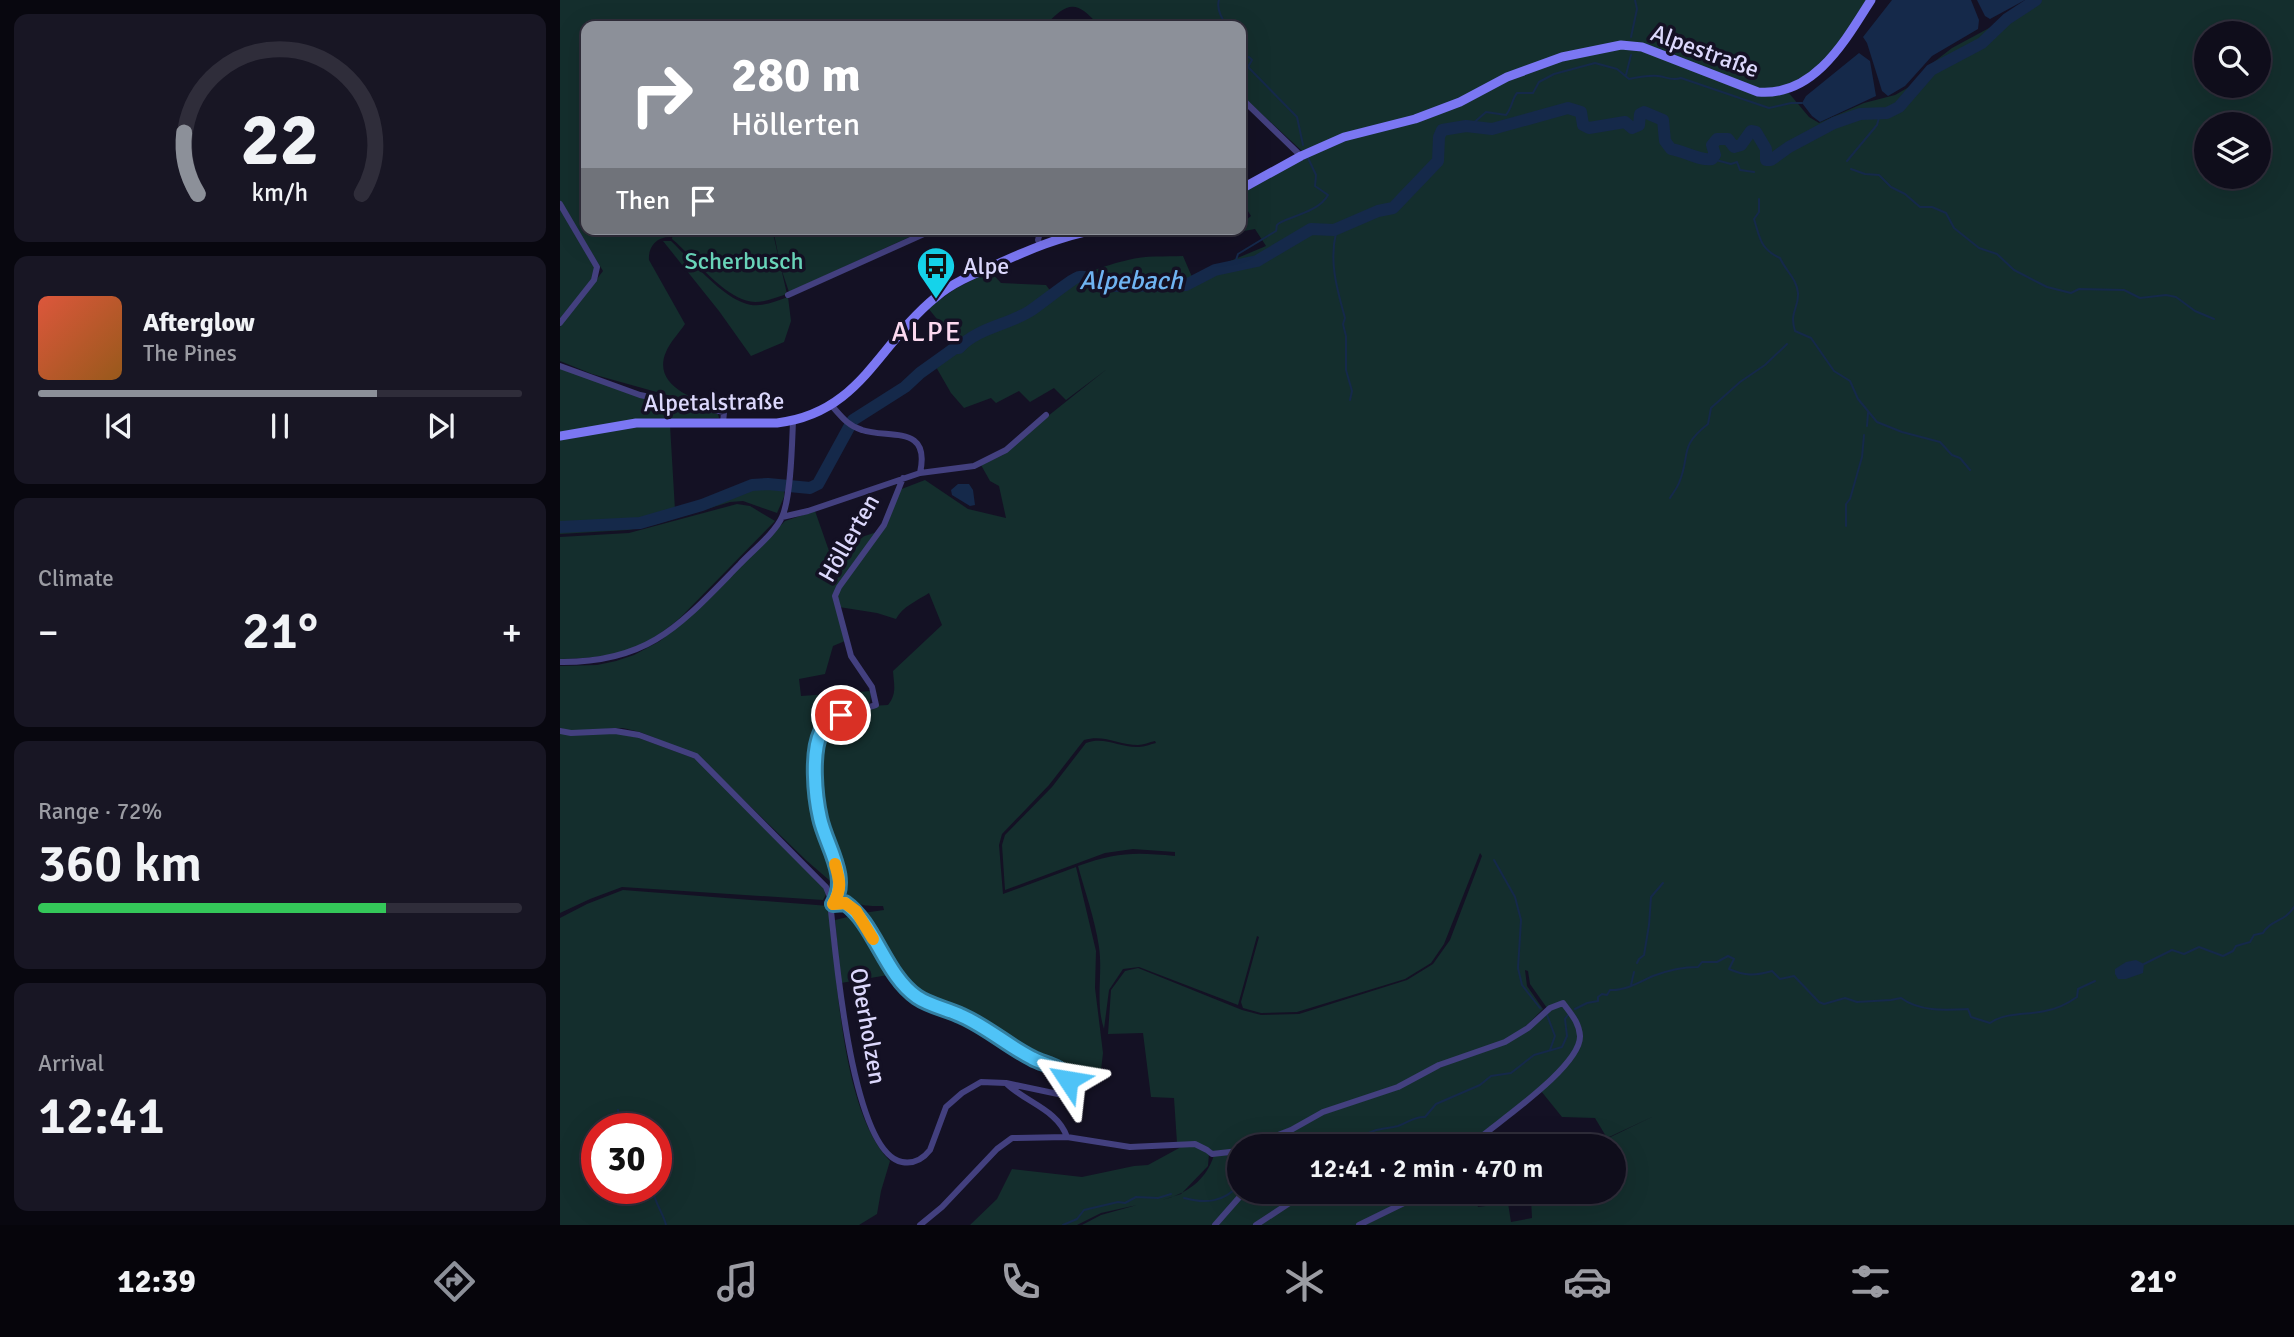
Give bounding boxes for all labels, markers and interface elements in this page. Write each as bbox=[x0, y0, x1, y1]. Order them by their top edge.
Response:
street label: Alpestraße bbox=[1647, 18, 1763, 84]
map controls bbox=[2194, 21, 2271, 189]
button: search bbox=[2194, 21, 2271, 98]
text: 280 m bbox=[731, 45, 861, 105]
icon: right bbox=[616, 49, 707, 140]
text: 22 bbox=[241, 96, 319, 185]
text: Höllerten bbox=[731, 105, 860, 144]
button: layers bbox=[2194, 112, 2271, 189]
text: km/h bbox=[252, 177, 308, 208]
icon: arrive bbox=[684, 182, 722, 220]
text: Then bbox=[616, 185, 670, 217]
bus stop icon: Alpe bbox=[915, 245, 957, 300]
park label: Scherbusch bbox=[684, 246, 804, 276]
place label: Alpe bbox=[963, 251, 1009, 281]
water label: Alpebach bbox=[1079, 265, 1183, 297]
text: Afterglow bbox=[143, 307, 255, 339]
district label: ALPE bbox=[891, 315, 963, 349]
text: The Pines bbox=[143, 339, 237, 368]
street label: Alpetalstraße bbox=[643, 386, 785, 418]
icon: previous bbox=[100, 407, 138, 445]
icon: pause bbox=[261, 407, 299, 445]
icon: next bbox=[422, 407, 460, 445]
street label: Höllerten bbox=[812, 489, 886, 587]
text: Climate bbox=[38, 564, 114, 593]
text: 21° bbox=[242, 599, 318, 663]
text: − bbox=[38, 609, 59, 656]
text: + bbox=[501, 609, 522, 656]
pin bbox=[811, 685, 871, 745]
icon: arrive bbox=[822, 696, 860, 734]
text: Range · 72% bbox=[38, 797, 162, 826]
text: 360 km bbox=[38, 832, 202, 896]
street label: Oberholzen bbox=[843, 965, 893, 1087]
position arrow bbox=[1031, 1043, 1105, 1117]
text: Arrival bbox=[38, 1049, 104, 1078]
text: 12:41 bbox=[38, 1084, 165, 1148]
speed limit sign: 30 bbox=[581, 1113, 672, 1204]
text: 12:41 · 2 min · 470 m bbox=[1310, 1153, 1543, 1185]
icon: directions bbox=[430, 1257, 479, 1306]
icon: music bbox=[713, 1257, 762, 1306]
icon: phone bbox=[996, 1257, 1045, 1306]
icon: climate bbox=[1280, 1257, 1329, 1306]
icon: car bbox=[1563, 1257, 1612, 1306]
icon: filters bbox=[1846, 1257, 1895, 1306]
text: 12:39 bbox=[117, 1262, 196, 1301]
text: 21° bbox=[2129, 1262, 2177, 1301]

